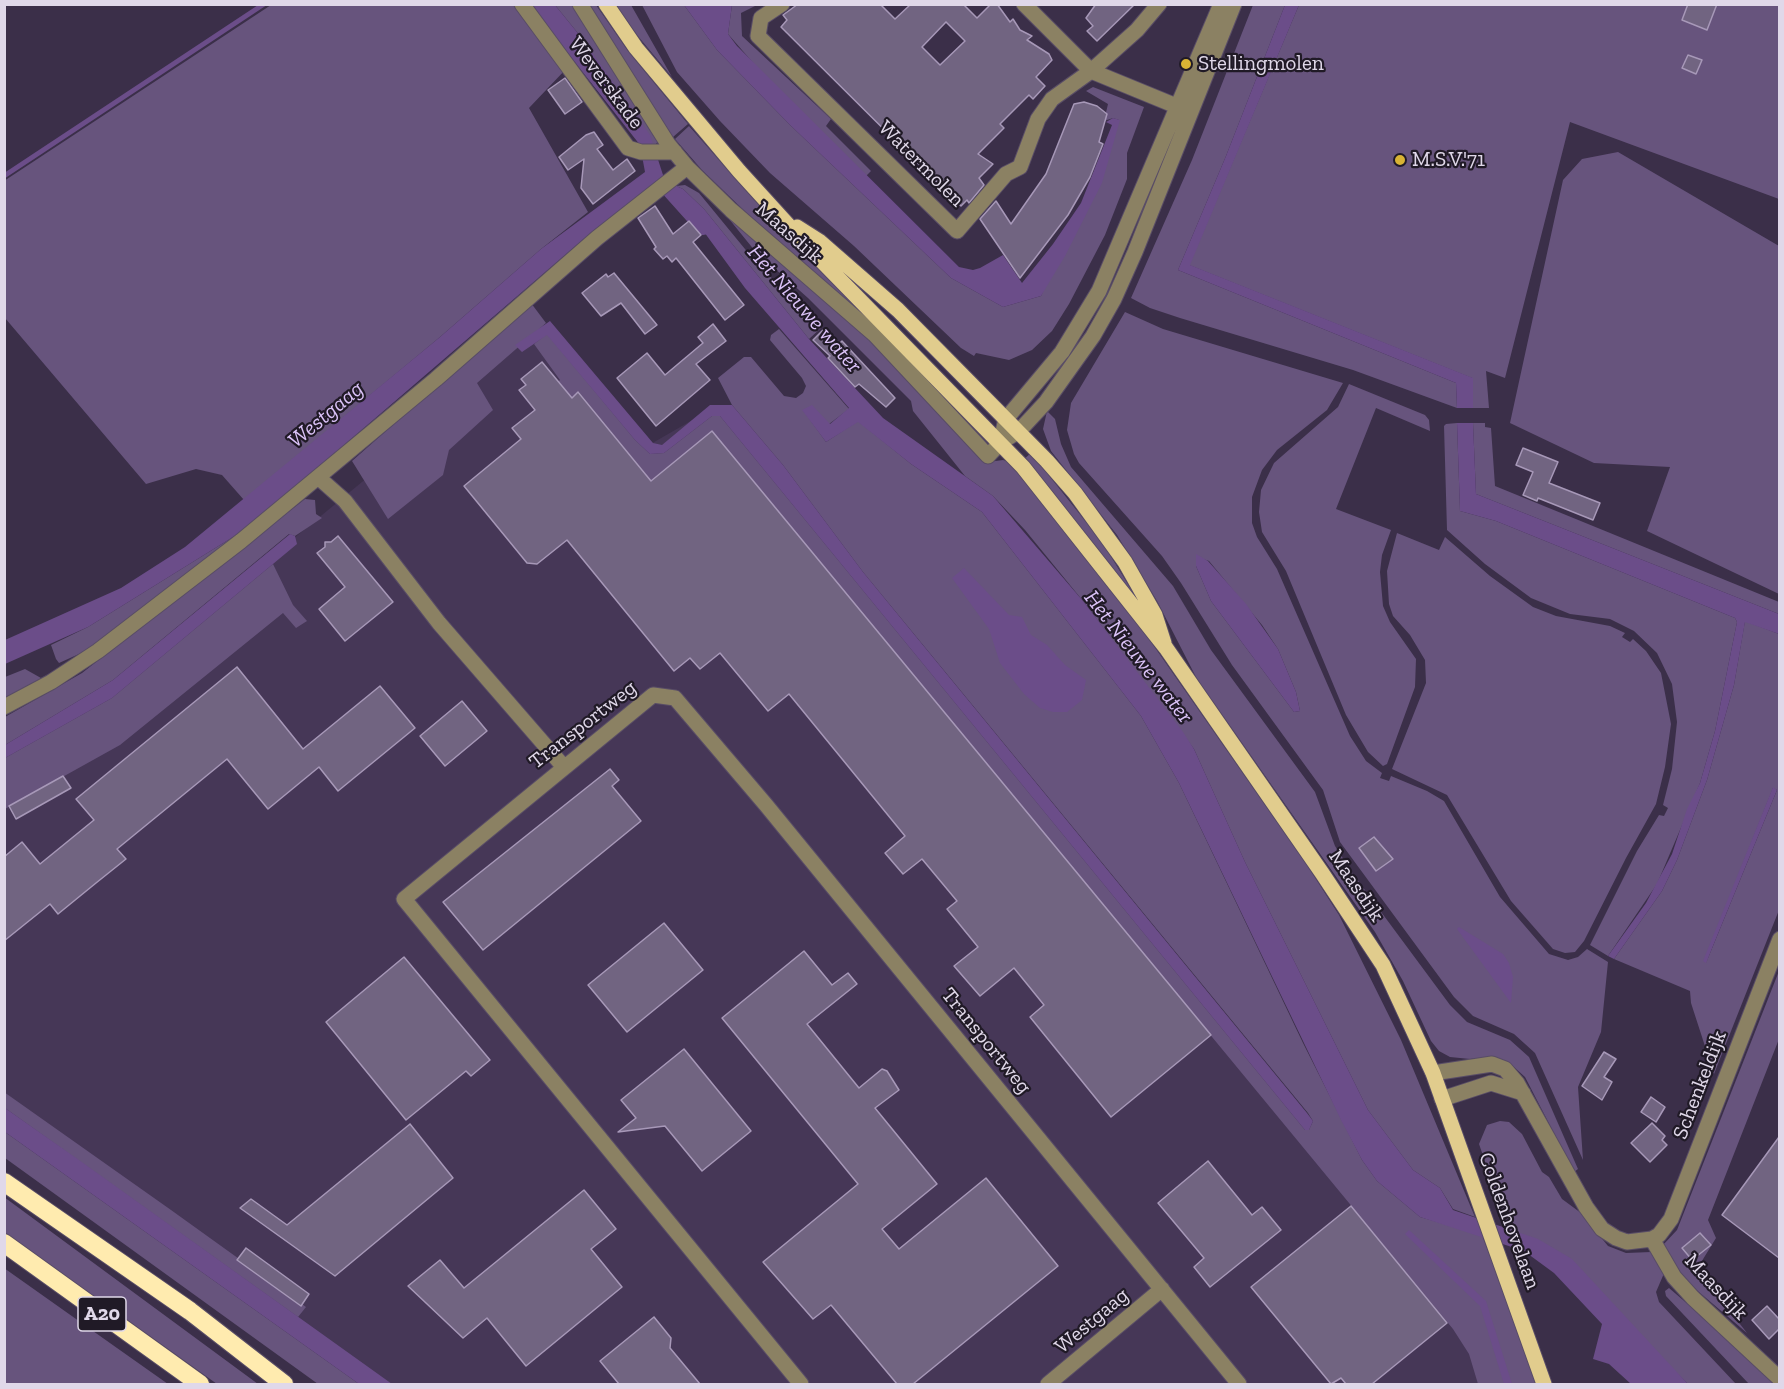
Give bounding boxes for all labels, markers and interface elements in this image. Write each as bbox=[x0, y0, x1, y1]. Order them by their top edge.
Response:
street label: Weverskade bbox=[563, 32, 649, 134]
place label: Stellingmolen bbox=[1198, 51, 1324, 77]
marker: Stellingmolen bbox=[1179, 57, 1193, 71]
street label: Watermolen bbox=[873, 116, 969, 212]
place label: M.S.V.'71 bbox=[1412, 147, 1485, 173]
marker: M.S.V.'71 bbox=[1393, 153, 1407, 167]
street label: Maasdijk bbox=[750, 197, 828, 269]
water label: Het Nieuwe water bbox=[741, 240, 867, 378]
water label: Westgaag bbox=[283, 376, 369, 454]
water label: Het Nieuwe water bbox=[1078, 585, 1198, 729]
street label: Transportweg bbox=[524, 675, 642, 775]
street label: Maasdijk bbox=[1323, 845, 1389, 927]
street label: Transportweg bbox=[936, 983, 1036, 1099]
street label: Schenkeldijk bbox=[1668, 1027, 1732, 1143]
street label: Coldenhovelaan bbox=[1473, 1149, 1545, 1293]
street label: Maasdijk bbox=[1679, 1249, 1753, 1325]
street label: Westgaag bbox=[1050, 1283, 1134, 1359]
road number: A20 bbox=[78, 1297, 126, 1331]

